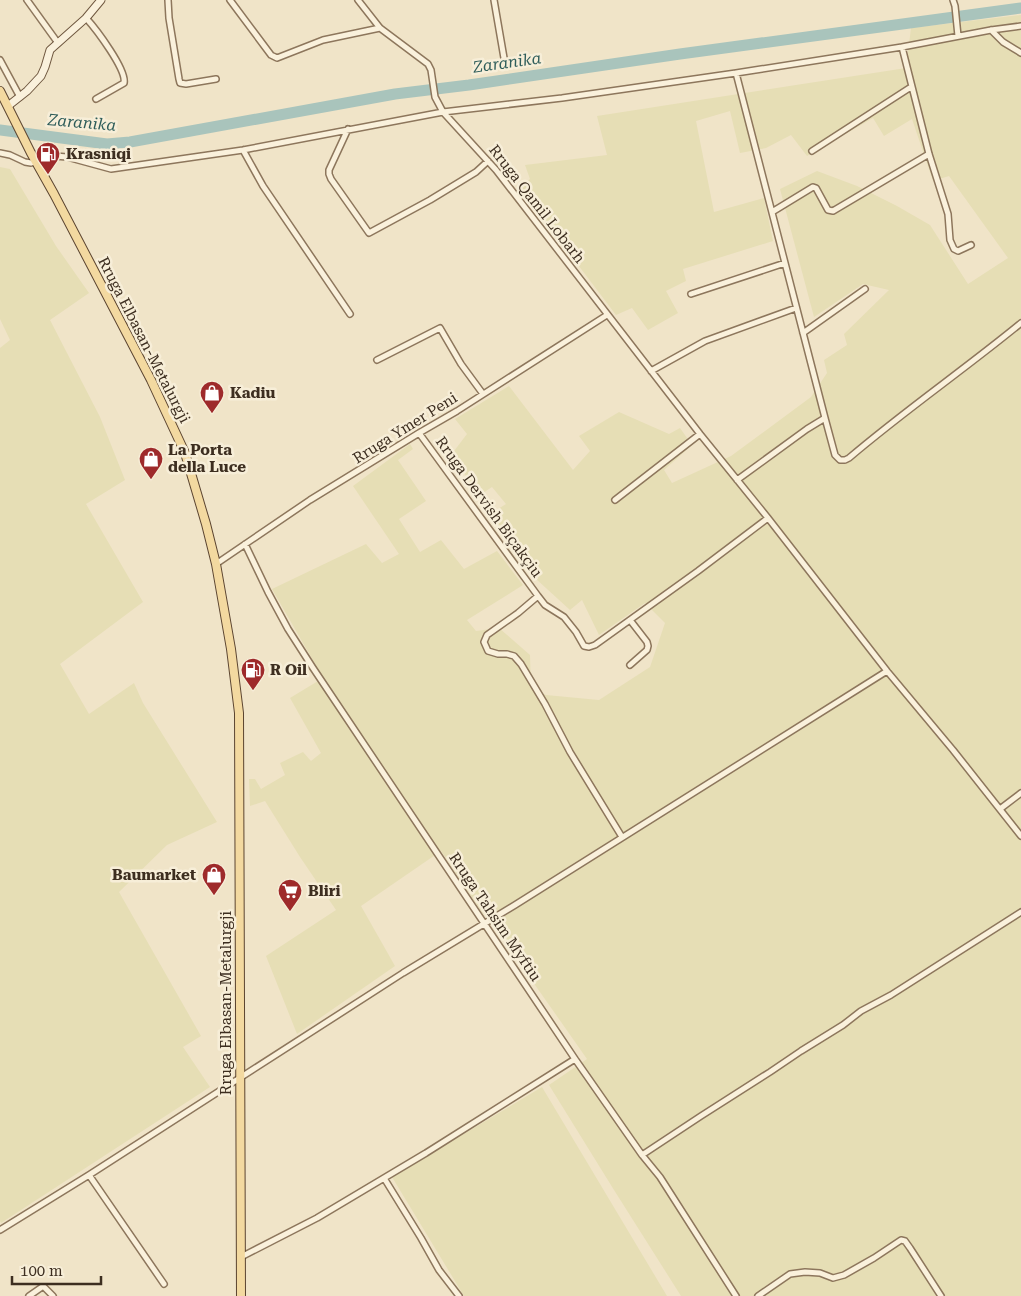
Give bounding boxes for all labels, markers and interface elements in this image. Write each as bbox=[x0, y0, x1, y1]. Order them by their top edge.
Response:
water label: Zaranika bbox=[471, 48, 543, 77]
water label: Zaranika bbox=[46, 110, 117, 135]
fuel station icon: Krasniqi bbox=[35, 141, 61, 175]
street label: Rruga Qamil Lobarh bbox=[485, 141, 589, 267]
place label: Krasniqi bbox=[66, 145, 131, 163]
street label: Rruga Elbasan-Metalurgji bbox=[94, 254, 194, 426]
shop icon: Kadiu bbox=[199, 380, 225, 414]
place label: Kadiu bbox=[230, 384, 275, 402]
street label: Rruga Ymer Peni bbox=[349, 389, 461, 467]
street label: Rruga Dervish Biçakçiu bbox=[432, 433, 547, 581]
place label: La Porta della Luce bbox=[168, 441, 246, 476]
shop icon: La Porta della Luce bbox=[138, 446, 164, 480]
fuel station icon: R Oil bbox=[240, 657, 266, 691]
place label: R Oil bbox=[270, 661, 307, 679]
street label: Rruga Tahsim Myftiu bbox=[445, 849, 545, 985]
shop icon: Baumarket bbox=[201, 862, 227, 896]
place label: Baumarket bbox=[112, 866, 196, 884]
supermarket icon: Bliri bbox=[277, 878, 303, 912]
place label: Bliri bbox=[308, 882, 341, 900]
street label: Rruga Elbasan-Metalurgji bbox=[217, 911, 235, 1095]
scale bar bbox=[12, 1254, 101, 1286]
text: 100 m bbox=[20, 1262, 63, 1280]

